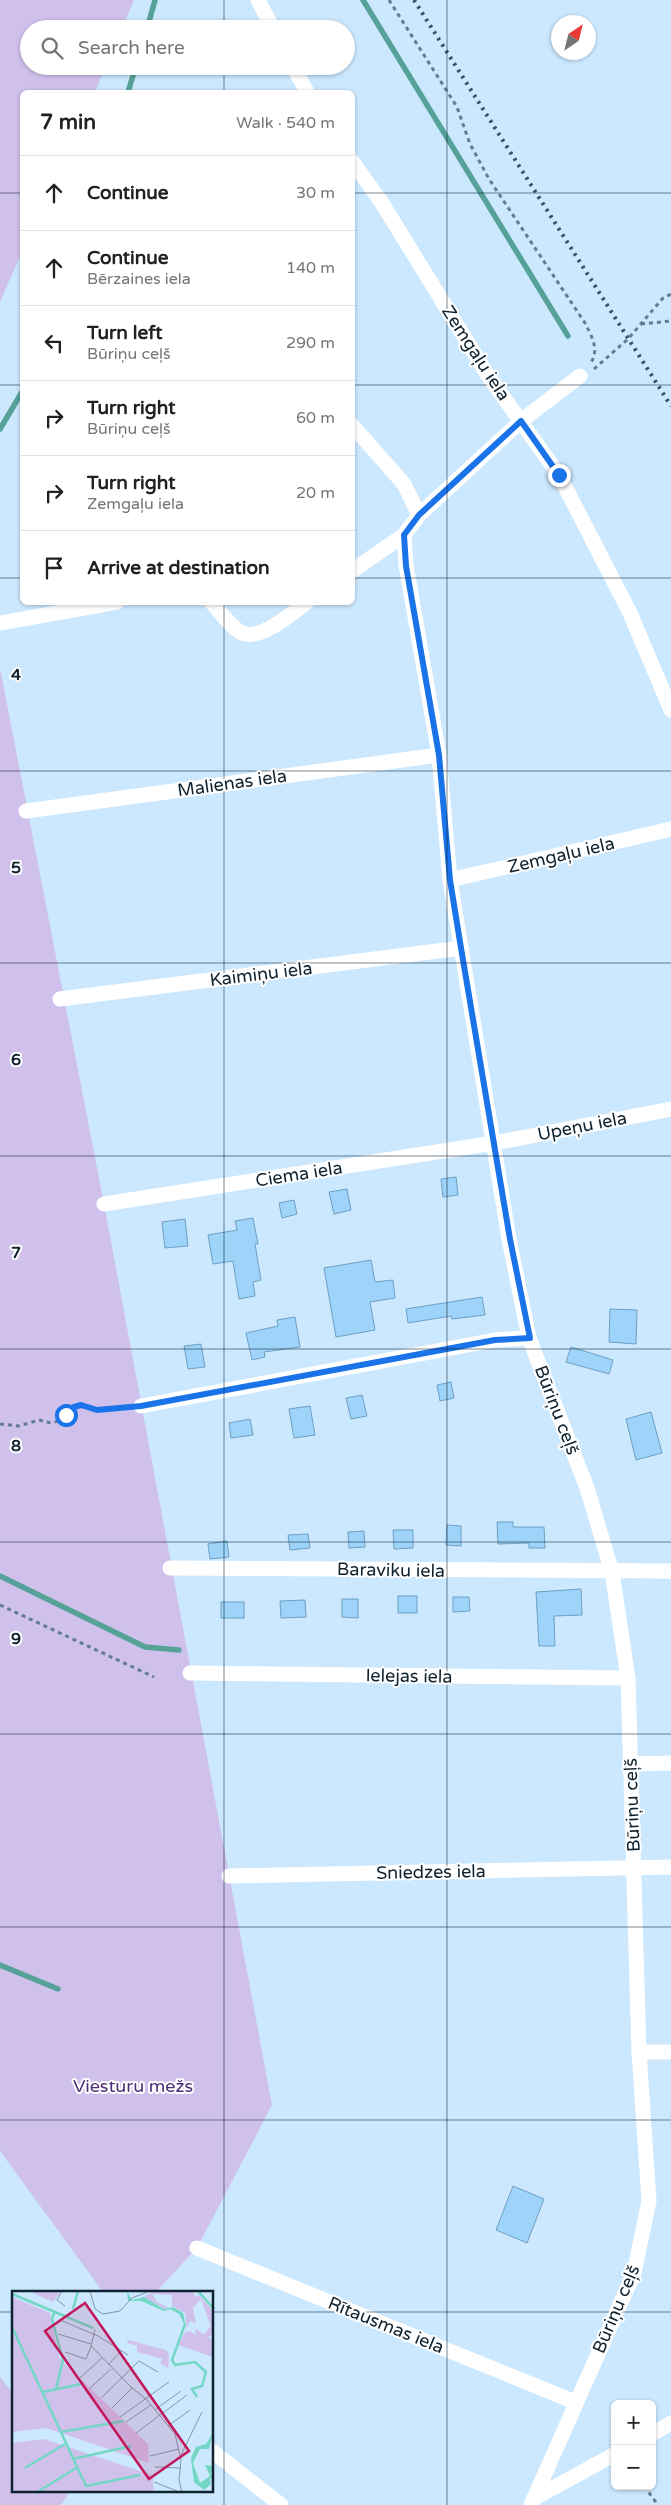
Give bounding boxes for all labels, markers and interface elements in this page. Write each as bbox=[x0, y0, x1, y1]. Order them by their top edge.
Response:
north arrow bbox=[551, 15, 596, 60]
search box bbox=[20, 20, 355, 75]
icon: search bbox=[38, 34, 66, 62]
text: Search here bbox=[78, 37, 185, 59]
text: 7 min bbox=[40, 110, 96, 135]
text: Walk · 540 m bbox=[236, 113, 335, 133]
icon: ahead bbox=[40, 179, 68, 207]
text: Continue bbox=[87, 182, 169, 204]
text: 30 m bbox=[296, 183, 335, 203]
text: Continue bbox=[87, 247, 169, 269]
icon: ahead bbox=[40, 254, 68, 282]
text: 140 m bbox=[286, 258, 335, 278]
text: Bērzaines iela bbox=[87, 269, 191, 289]
street label: Zemgaļu iela bbox=[437, 301, 515, 405]
text: Turn left bbox=[87, 322, 163, 344]
icon: left bbox=[40, 329, 68, 357]
text: 290 m bbox=[286, 333, 335, 353]
text: Būriņu ceļš bbox=[87, 344, 171, 364]
text: Turn right bbox=[87, 397, 175, 419]
icon: right bbox=[40, 404, 68, 432]
text: 60 m bbox=[296, 408, 335, 428]
text: Būriņu ceļš bbox=[87, 419, 171, 439]
route end bbox=[548, 464, 571, 487]
text: Turn right bbox=[87, 472, 175, 494]
icon: right bbox=[40, 479, 68, 507]
text: 20 m bbox=[296, 483, 335, 503]
text: Zemgaļu iela bbox=[87, 494, 184, 514]
icon: arrive bbox=[40, 554, 68, 582]
text: Arrive at destination bbox=[87, 557, 270, 579]
text: 4 bbox=[11, 665, 21, 685]
street label: Malienas iela bbox=[176, 764, 288, 802]
street label: Zemgaļu iela bbox=[505, 832, 617, 878]
text: 5 bbox=[11, 858, 21, 878]
street label: Kaimiņu iela bbox=[208, 957, 314, 991]
text: 6 bbox=[11, 1050, 21, 1070]
street label: Upeņu iela bbox=[535, 1107, 629, 1145]
street label: Ciema iela bbox=[254, 1156, 344, 1192]
text: 7 bbox=[11, 1243, 21, 1263]
street label: Būriņu ceļš bbox=[530, 1362, 584, 1458]
route start bbox=[55, 1404, 78, 1427]
text: 8 bbox=[11, 1436, 21, 1456]
street label: Baraviku iela bbox=[337, 1558, 445, 1582]
text: 9 bbox=[11, 1629, 21, 1649]
street label: Ielejas iela bbox=[365, 1664, 453, 1688]
street label: Būriņu ceļš bbox=[619, 1758, 645, 1852]
street label: Sniedzes iela bbox=[376, 1860, 486, 1884]
park label: Viesturu mežs bbox=[73, 2075, 193, 2097]
street label: Būriņu ceļš bbox=[587, 2261, 645, 2357]
inset map bbox=[12, 2291, 214, 2492]
street label: Rītausmas iela bbox=[325, 2292, 447, 2358]
map controls bbox=[611, 2400, 656, 2490]
button: + bbox=[611, 2400, 656, 2445]
button: − bbox=[611, 2445, 656, 2490]

